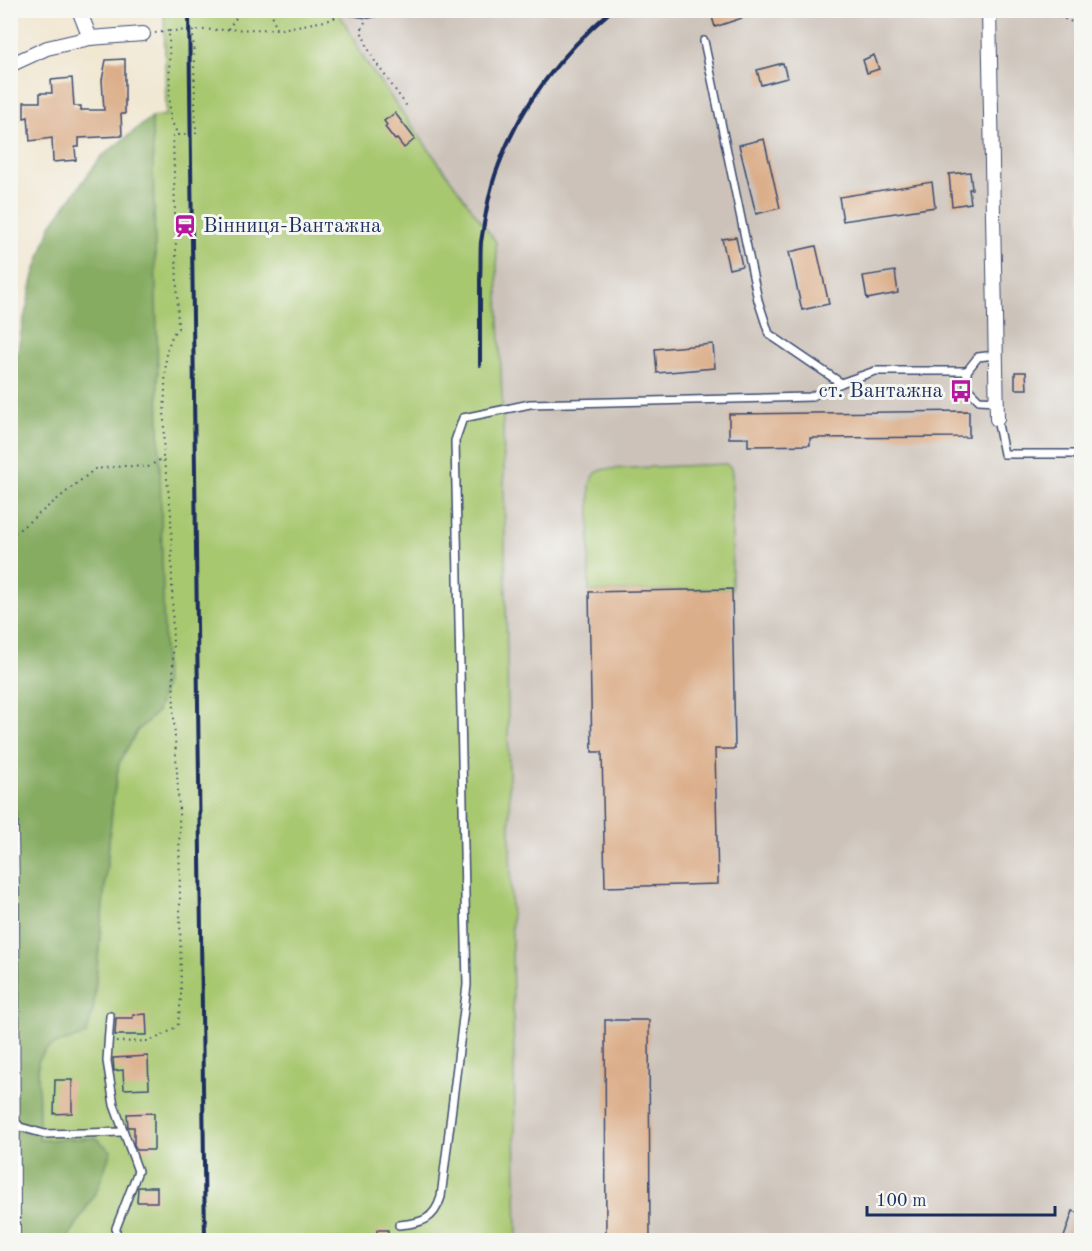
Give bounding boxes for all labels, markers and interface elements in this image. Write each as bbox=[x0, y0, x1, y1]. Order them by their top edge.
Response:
station icon: Вінниця-Вантажна bbox=[172, 213, 198, 239]
place label: Вінниця-Вантажна bbox=[203, 216, 381, 237]
bus stop icon: ст. Вантажна bbox=[948, 378, 974, 404]
place label: ст. Вантажна bbox=[819, 381, 943, 402]
scale bar bbox=[867, 1179, 1054, 1217]
text: 100 m bbox=[876, 1192, 927, 1210]

